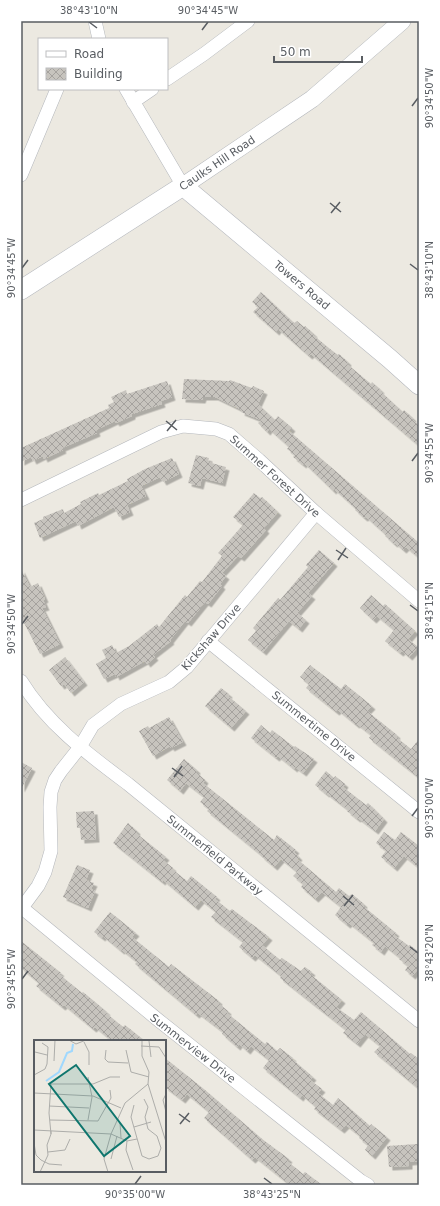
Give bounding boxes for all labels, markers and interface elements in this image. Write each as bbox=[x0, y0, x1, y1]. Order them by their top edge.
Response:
text: 38°43'10"N bbox=[60, 5, 118, 16]
text: 90°34'45"W bbox=[178, 5, 238, 16]
legend bbox=[38, 38, 168, 90]
scale bar bbox=[274, 38, 362, 64]
text: 50 m bbox=[280, 45, 311, 59]
text: Road bbox=[74, 47, 104, 61]
text: Building bbox=[74, 67, 123, 81]
text: 90°34'50"W bbox=[424, 68, 435, 128]
street label: Caulks Hill Road bbox=[177, 133, 258, 194]
text: 90°34'45"W bbox=[6, 238, 17, 298]
text: 38°43'10"N bbox=[424, 241, 435, 299]
street label: Towers Road bbox=[270, 258, 332, 312]
text: 90°34'55"W bbox=[424, 423, 435, 483]
street label: Summer Forest Drive bbox=[227, 432, 323, 520]
text: 38°43'15"N bbox=[424, 582, 435, 640]
text: 90°34'50"W bbox=[6, 594, 17, 654]
street label: Kickshaw Drive bbox=[179, 601, 244, 673]
street label: Summertime Drive bbox=[269, 688, 359, 764]
text: 90°35'00"W bbox=[424, 778, 435, 838]
street label: Summerfield Parkway bbox=[164, 813, 266, 898]
text: 38°43'20"N bbox=[424, 924, 435, 982]
text: 90°34'55"W bbox=[6, 949, 17, 1009]
street label: Summerview Drive bbox=[147, 1011, 238, 1086]
inset map bbox=[34, 1040, 166, 1172]
text: 90°35'00"W bbox=[105, 1189, 165, 1200]
text: 38°43'25"N bbox=[243, 1189, 301, 1200]

